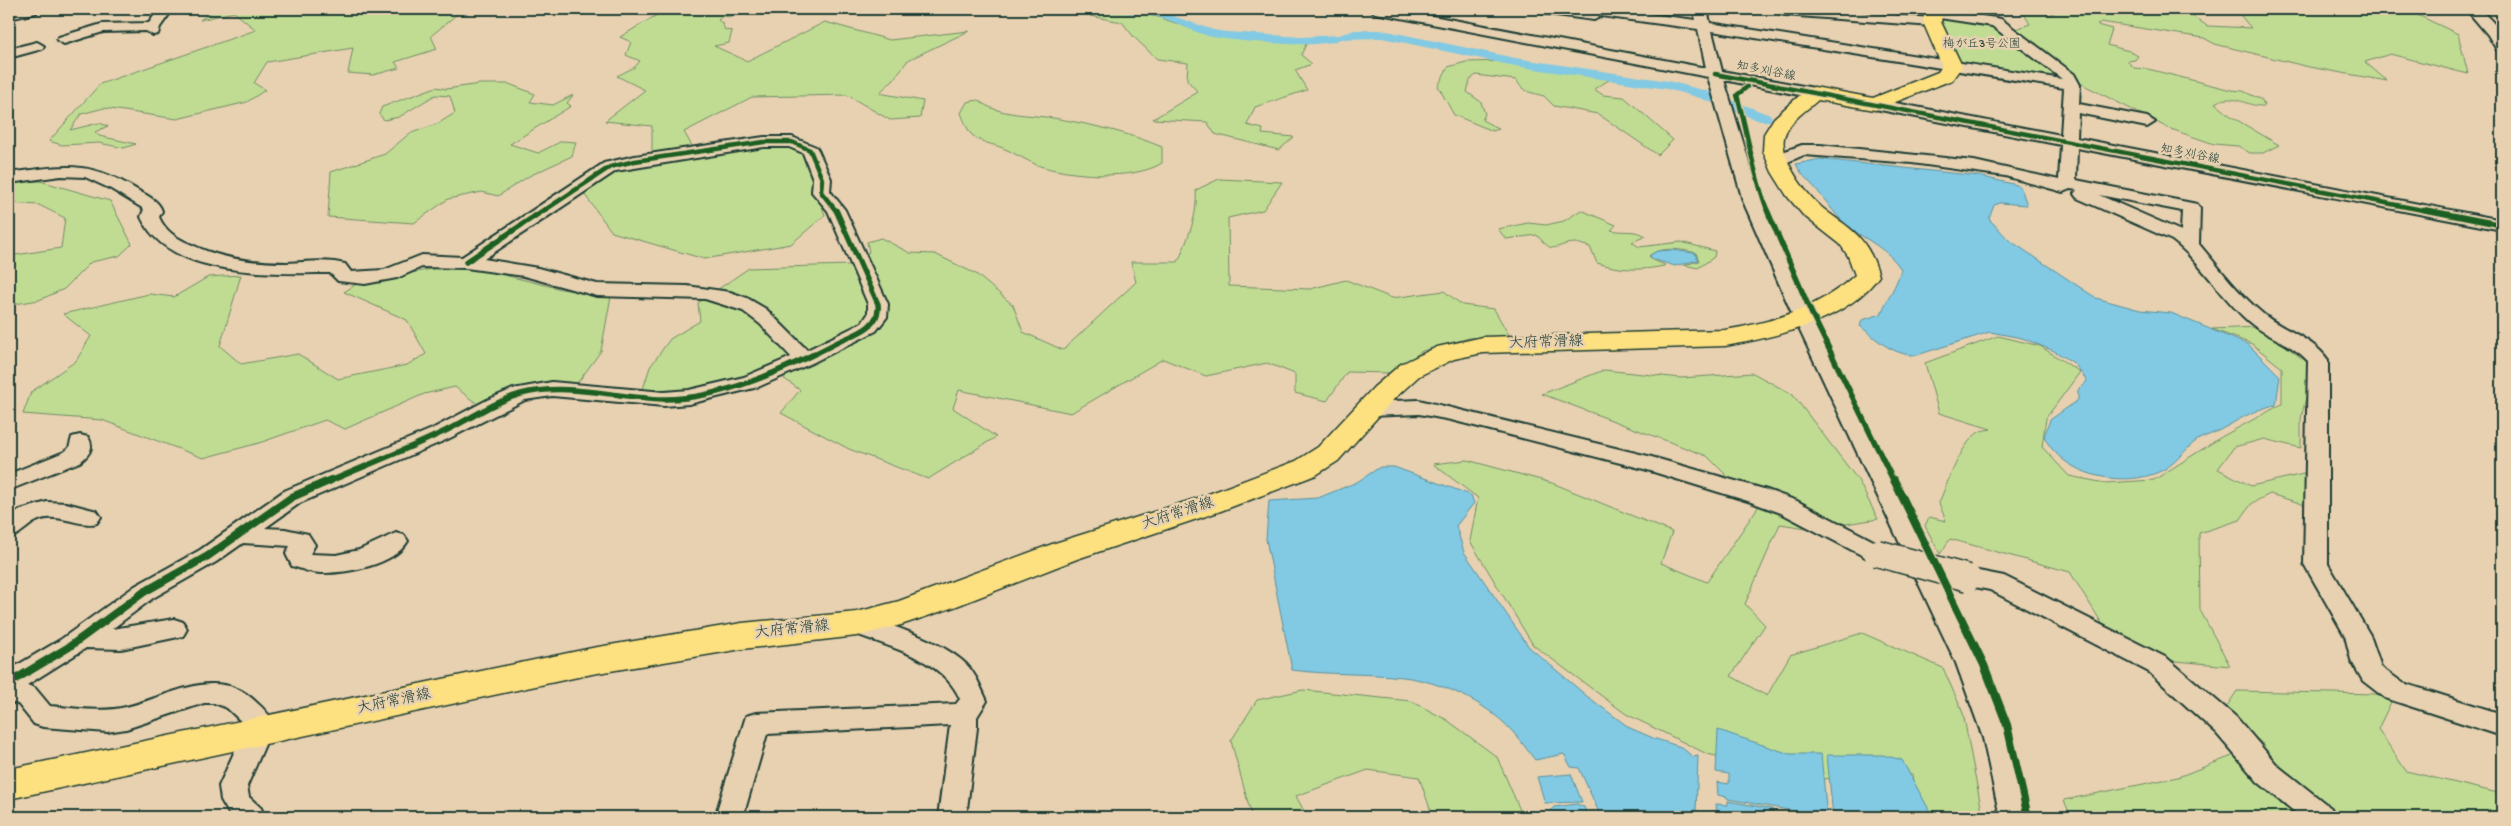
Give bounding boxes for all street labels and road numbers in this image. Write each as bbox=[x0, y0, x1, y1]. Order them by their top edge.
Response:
street label: 知多刈谷線 bbox=[1735, 58, 1797, 85]
street label: 知多刈谷線 bbox=[2159, 141, 2221, 168]
street label: 大府常滑線 bbox=[1508, 332, 1584, 353]
street label: 大府常滑線 bbox=[1139, 493, 1216, 534]
street label: 大府常滑線 bbox=[754, 616, 830, 643]
street label: 大府常滑線 bbox=[355, 684, 433, 719]

